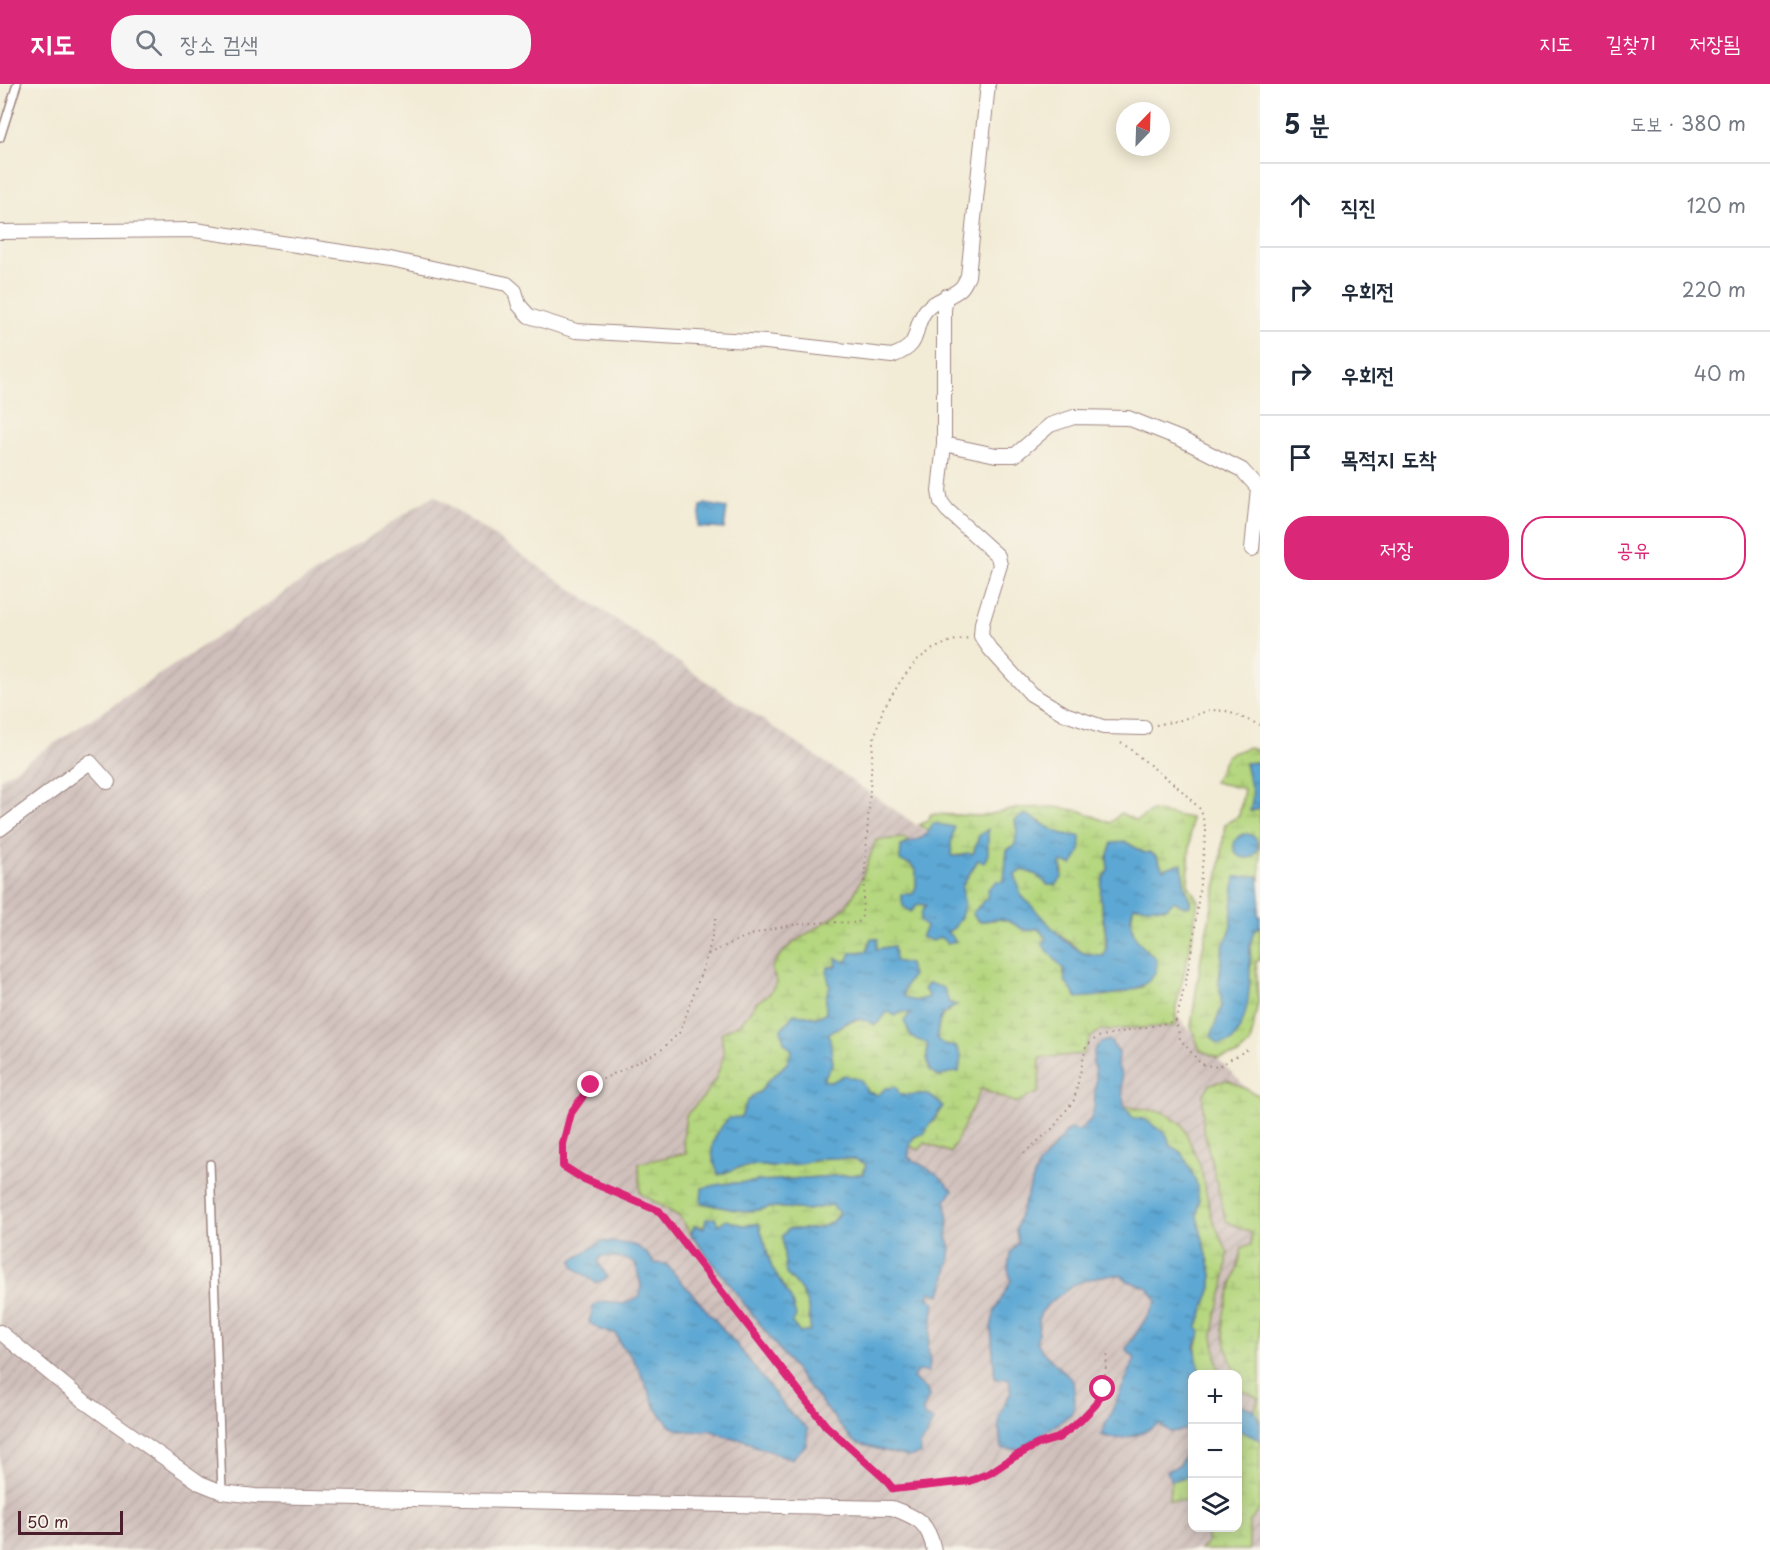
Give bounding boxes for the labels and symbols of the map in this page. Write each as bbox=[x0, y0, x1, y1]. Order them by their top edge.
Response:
north arrow bbox=[1116, 102, 1170, 156]
route end bbox=[577, 1071, 603, 1097]
route start bbox=[1089, 1375, 1115, 1401]
scale bar bbox=[18, 1508, 123, 1536]

